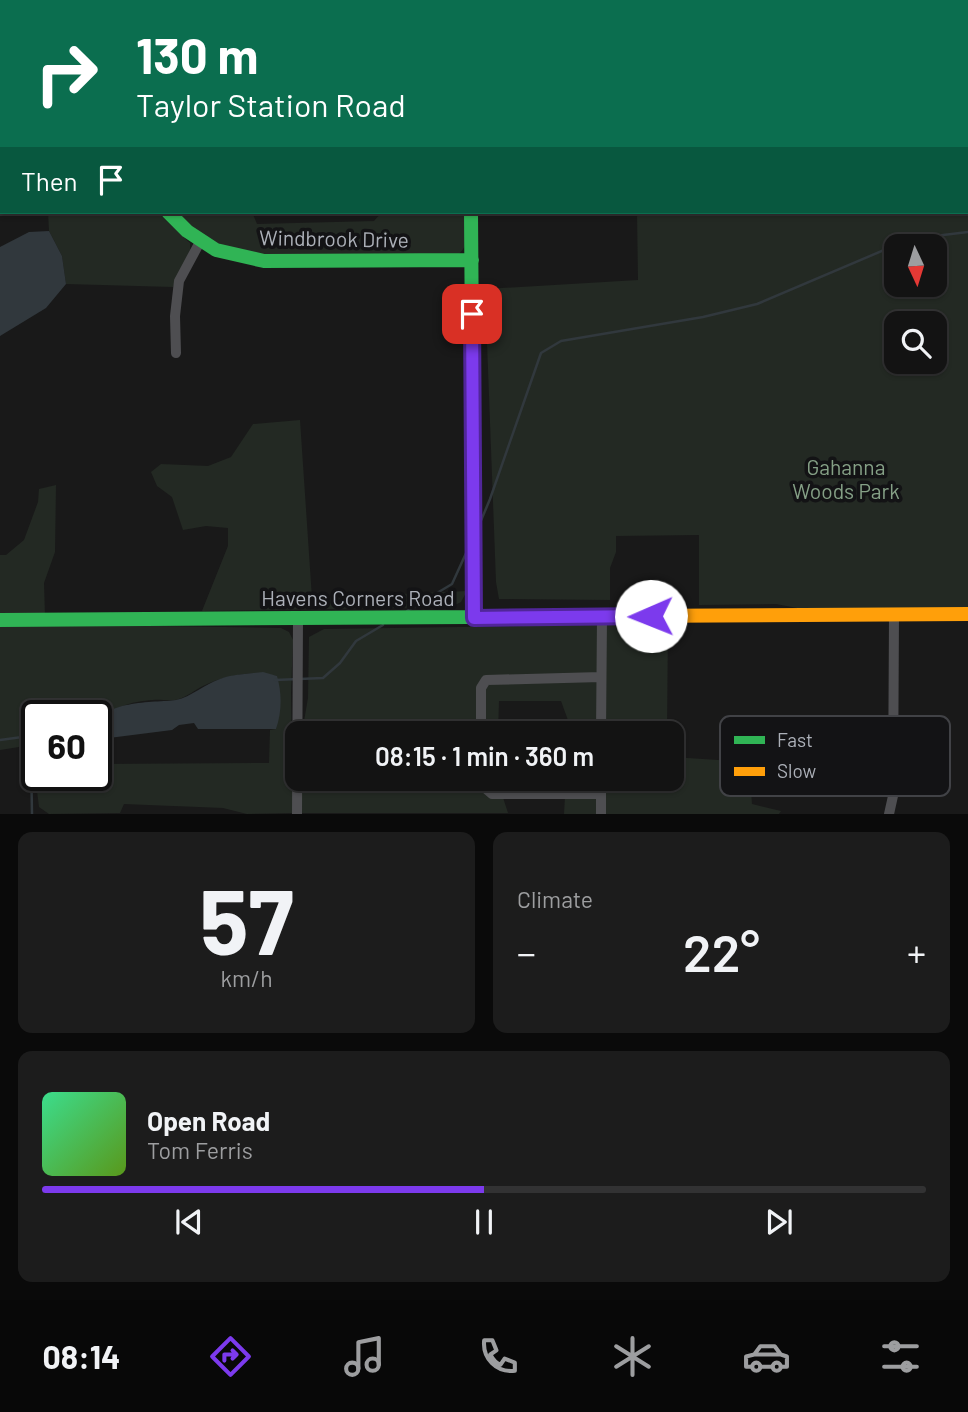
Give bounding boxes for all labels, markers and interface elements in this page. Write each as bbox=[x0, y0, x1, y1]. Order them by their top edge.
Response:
text: 130 m bbox=[136, 25, 258, 84]
icon: right bbox=[21, 28, 112, 119]
text: Taylor Station Road bbox=[136, 85, 406, 123]
icon: arrive bbox=[92, 161, 130, 199]
text: Then bbox=[21, 165, 78, 196]
street label: Windbrook Drive bbox=[259, 224, 409, 252]
north arrow bbox=[884, 234, 947, 298]
map controls bbox=[884, 234, 947, 374]
pin bbox=[442, 284, 502, 344]
icon: arrive bbox=[453, 295, 491, 333]
button: search bbox=[884, 311, 947, 374]
park label: Gahanna Woods Park bbox=[792, 454, 900, 503]
position arrow bbox=[614, 579, 688, 653]
street label: Havens Corners Road bbox=[261, 585, 455, 610]
speed limit sign: 60 bbox=[21, 700, 112, 791]
legend bbox=[720, 716, 950, 796]
text: Fast bbox=[777, 728, 813, 751]
text: 08:15 · 1 min · 360 m bbox=[375, 740, 594, 771]
text: Slow bbox=[777, 759, 816, 782]
text: 57 bbox=[199, 864, 294, 973]
text: Climate bbox=[517, 885, 593, 913]
text: 22° bbox=[683, 920, 760, 982]
text: − bbox=[517, 929, 536, 975]
text: + bbox=[907, 929, 926, 975]
text: km/h bbox=[220, 964, 273, 992]
text: Open Road bbox=[147, 1105, 270, 1136]
text: Tom Ferris bbox=[147, 1136, 253, 1164]
icon: previous bbox=[170, 1203, 208, 1241]
icon: pause bbox=[465, 1203, 503, 1241]
icon: next bbox=[760, 1203, 798, 1241]
icon: directions bbox=[206, 1332, 255, 1381]
icon: music bbox=[340, 1332, 389, 1381]
icon: phone bbox=[474, 1332, 523, 1381]
icon: climate bbox=[608, 1332, 657, 1381]
icon: car bbox=[742, 1332, 791, 1381]
icon: filters bbox=[876, 1332, 925, 1381]
text: 08:14 bbox=[43, 1337, 120, 1375]

